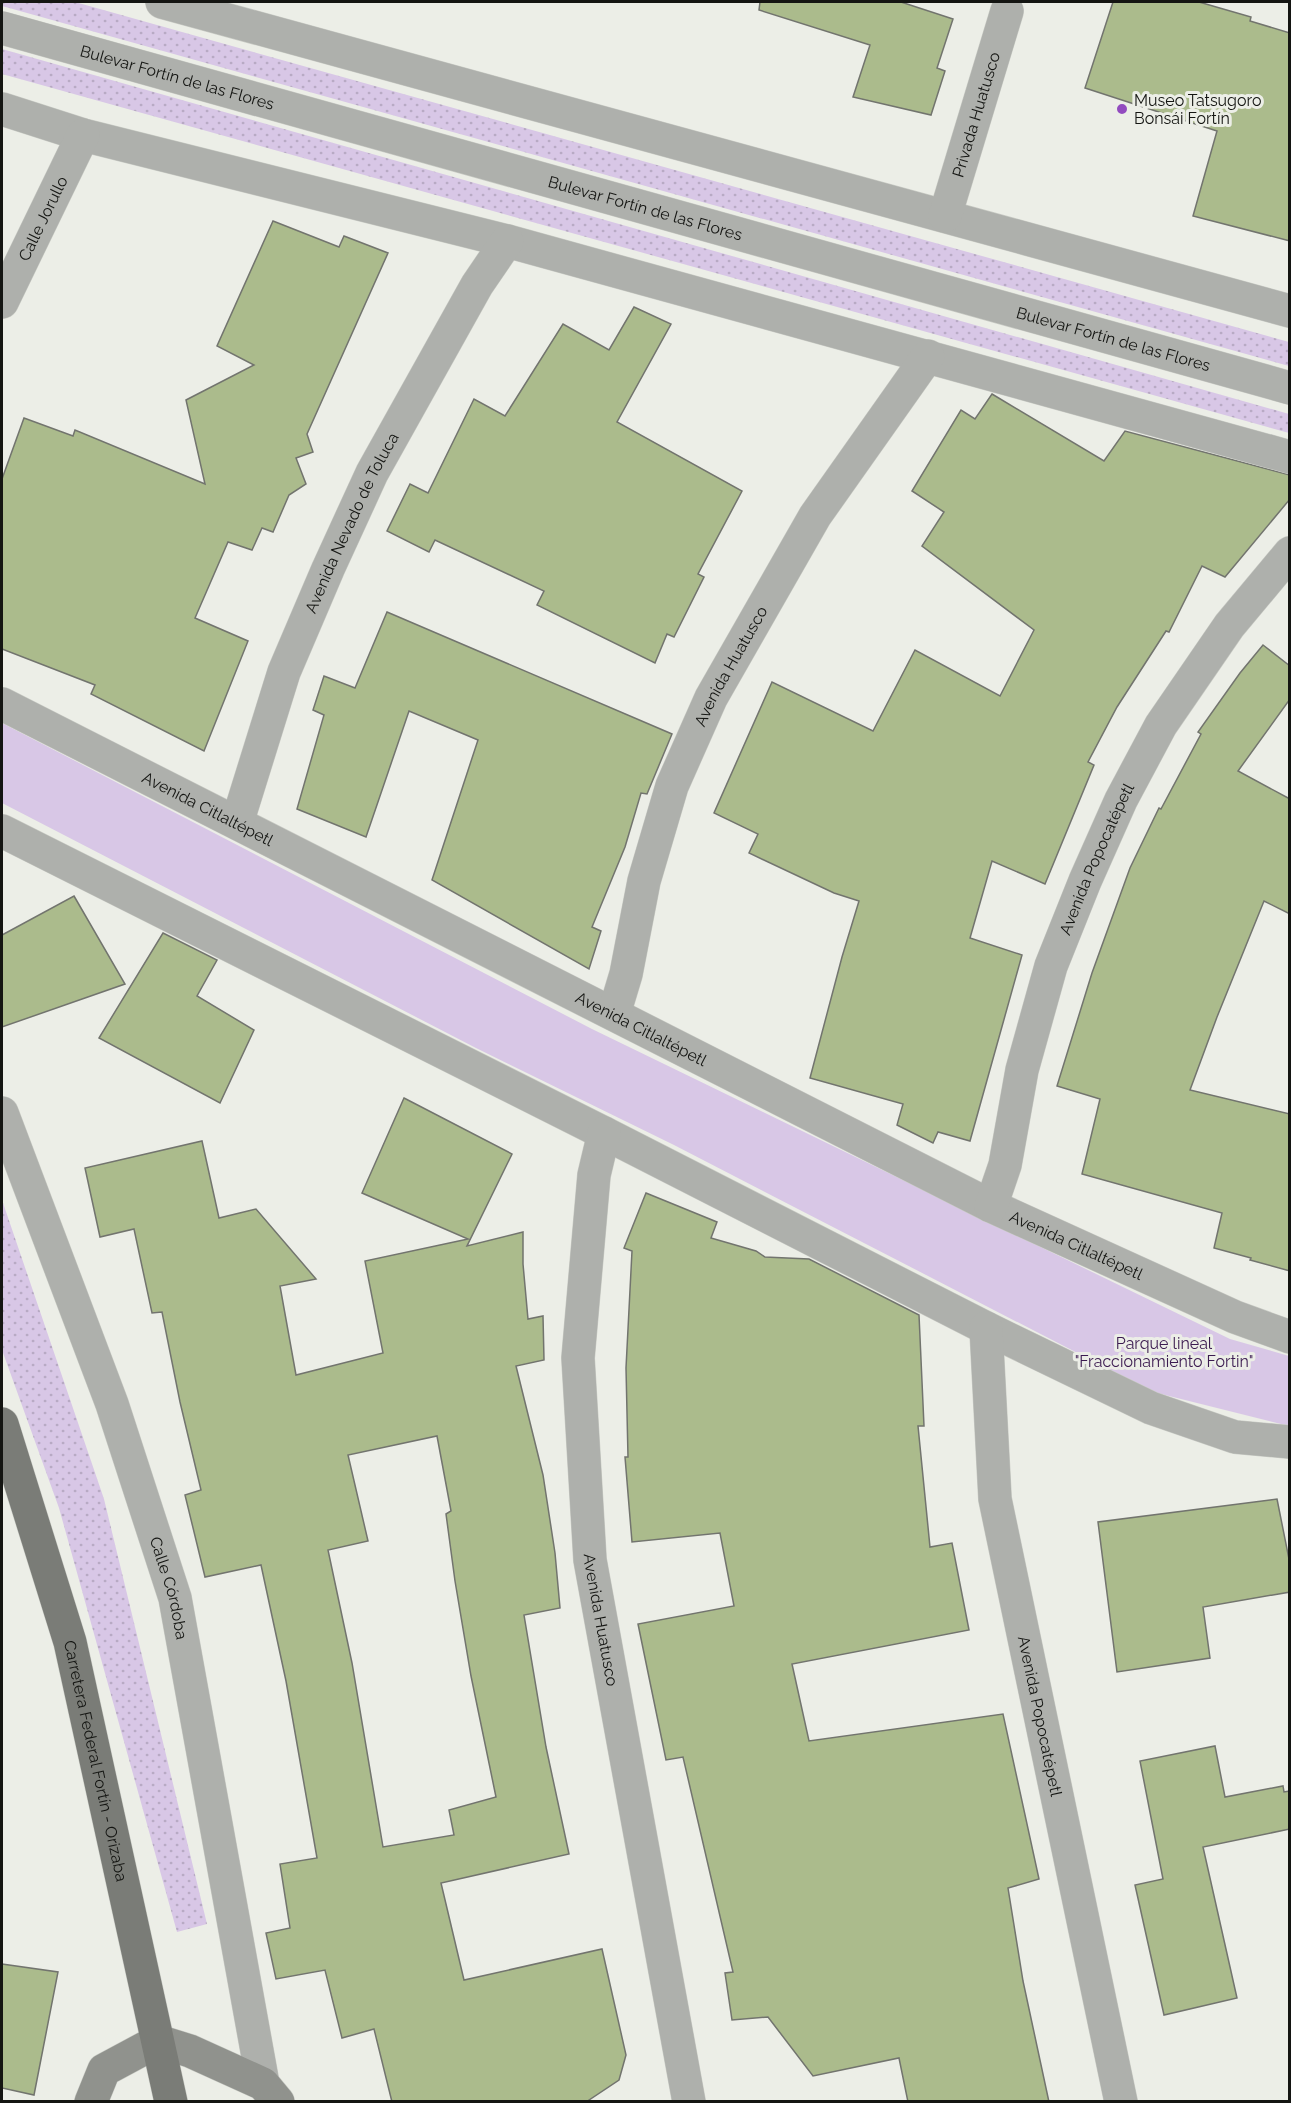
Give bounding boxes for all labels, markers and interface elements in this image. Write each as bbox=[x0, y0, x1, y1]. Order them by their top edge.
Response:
street label: Bulevar Fortín de las Flores bbox=[78, 41, 277, 113]
street label: Privada Huatusco bbox=[948, 50, 1004, 179]
place label: Museo Tatsugoro Bonsái Fortín bbox=[1134, 91, 1261, 128]
marker: Museo Tatsugoro Bonsái Fortín bbox=[1115, 102, 1129, 116]
street label: Bulevar Fortín de las Flores bbox=[546, 172, 745, 244]
street label: Calle Jorullo bbox=[14, 173, 71, 264]
street label: Bulevar Fortín de las Flores bbox=[1014, 302, 1213, 375]
street label: Avenida Nevado de Toluca bbox=[301, 429, 402, 616]
street label: Avenida Huatusco bbox=[690, 603, 771, 729]
street label: Avenida Citlaltépetl bbox=[139, 767, 277, 850]
street label: Avenida Popocatépetl bbox=[1055, 779, 1138, 937]
street label: Avenida Citlaltépetl bbox=[573, 987, 711, 1070]
street label: Avenida Citlaltépetl bbox=[1007, 1206, 1147, 1284]
park label: Parque lineal "Fraccionamiento Fortin" bbox=[1075, 1334, 1253, 1371]
street label: Calle Córdoba bbox=[146, 1534, 192, 1641]
street label: Avenida Huatusco bbox=[580, 1553, 622, 1688]
street label: Avenida Popocatépetl bbox=[1014, 1634, 1066, 1799]
street label: Carretera Federal Fortín - Orizaba bbox=[60, 1638, 132, 1883]

